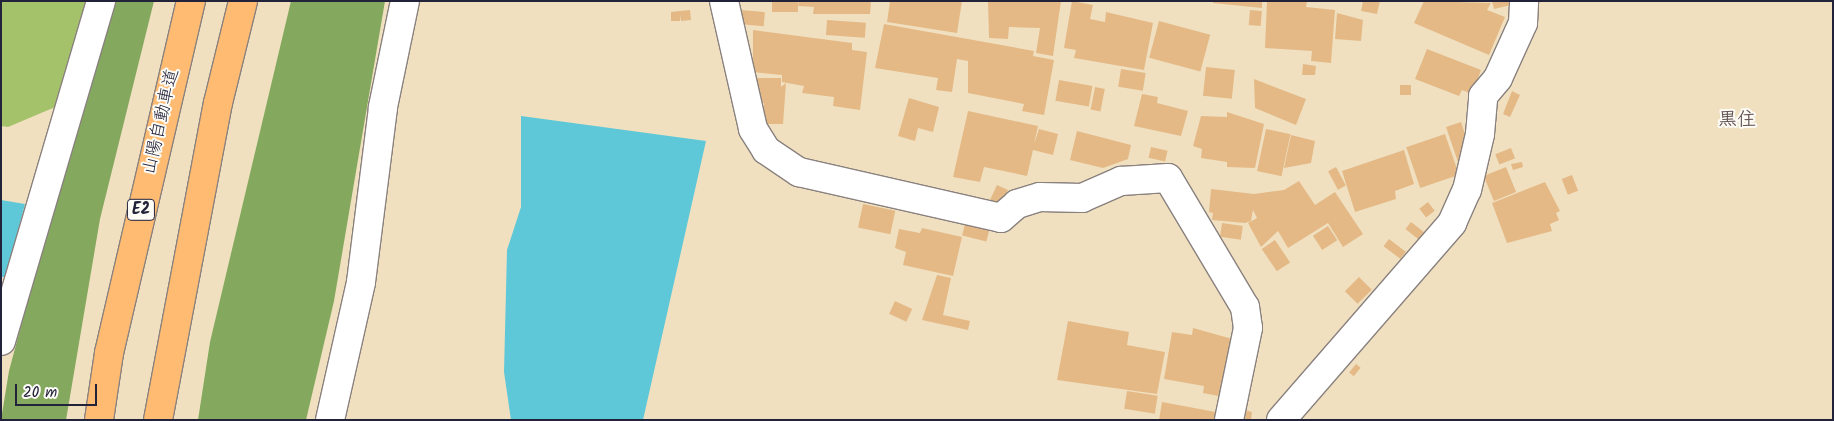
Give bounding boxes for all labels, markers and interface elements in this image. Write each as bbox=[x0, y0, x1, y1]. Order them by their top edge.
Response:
street label: 山陽自動車道 bbox=[139, 67, 185, 177]
district label: 黒住 bbox=[1718, 110, 1756, 132]
road number: E2 bbox=[126, 196, 156, 224]
scale bar bbox=[18, 374, 100, 406]
text: 20 m bbox=[23, 381, 57, 405]

